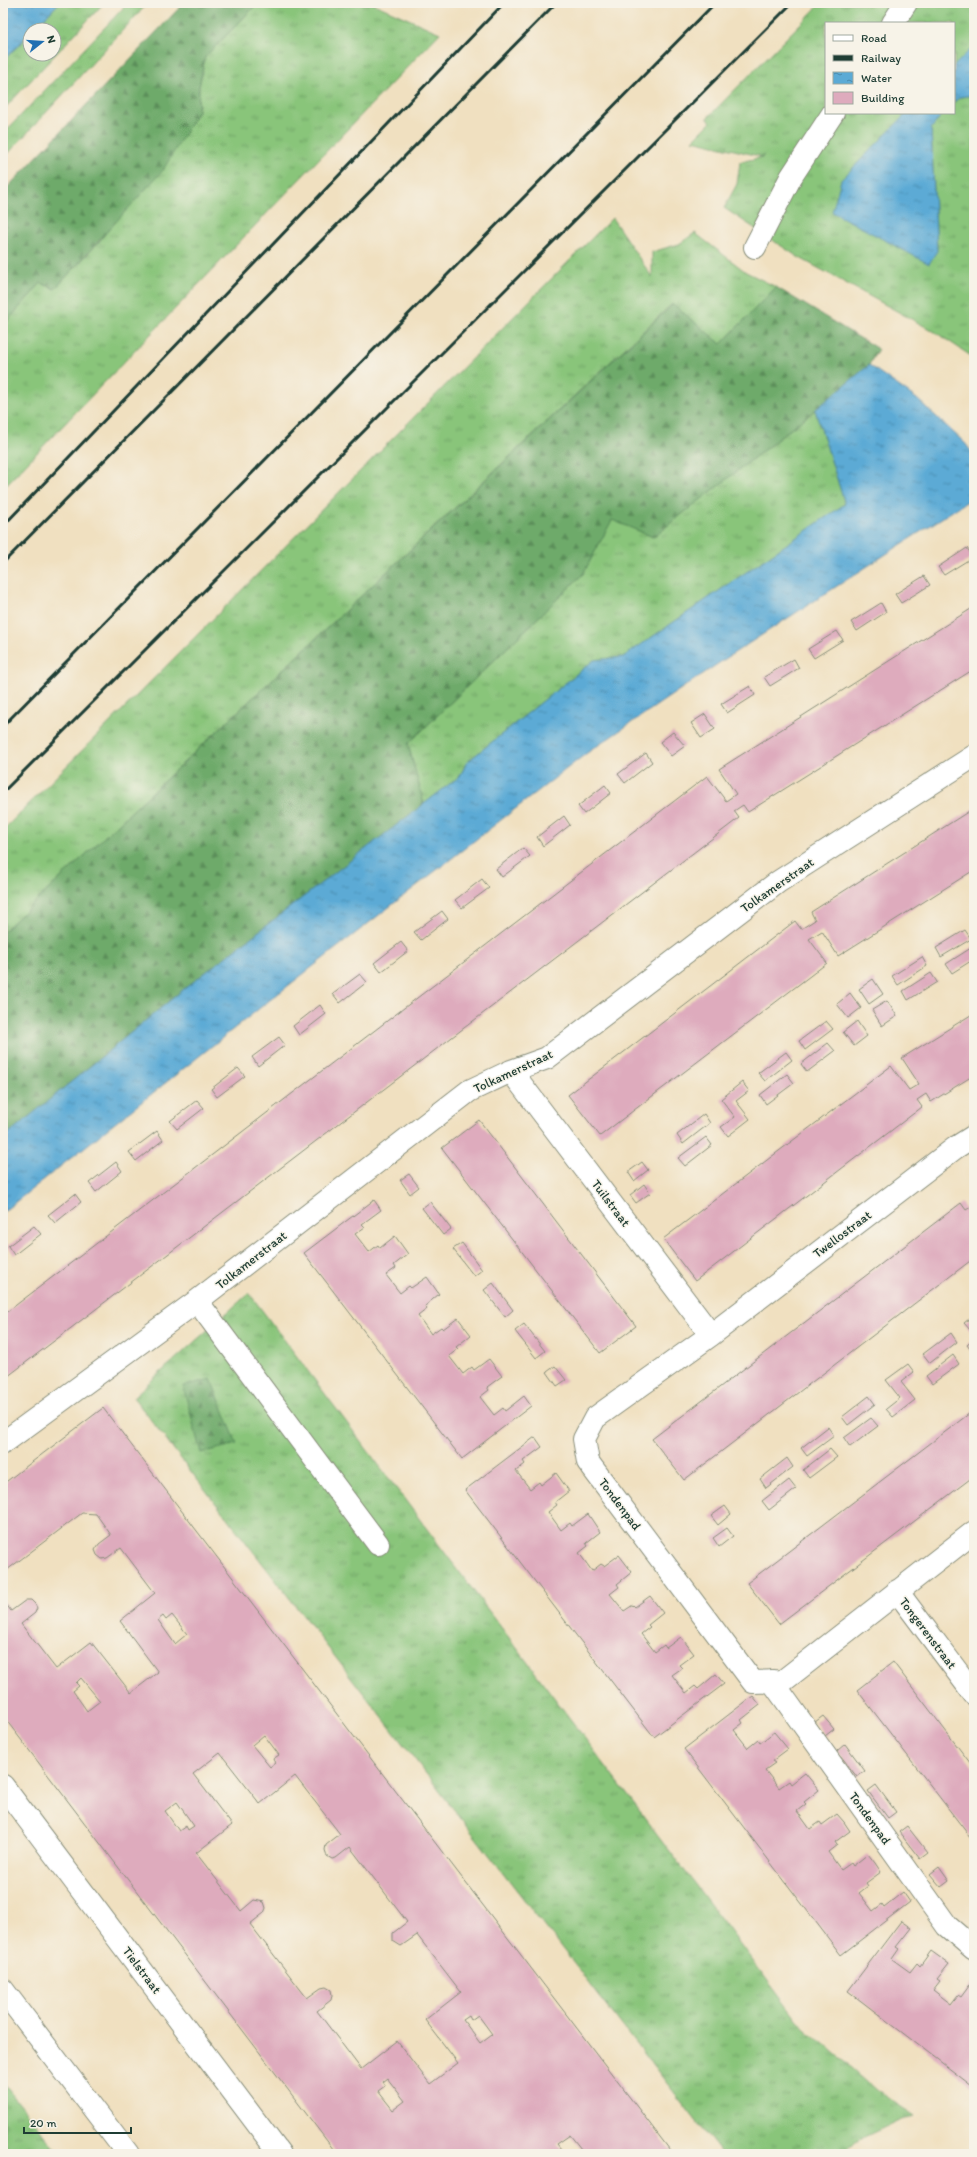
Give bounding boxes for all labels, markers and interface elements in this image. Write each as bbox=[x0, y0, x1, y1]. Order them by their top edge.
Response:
north arrow bbox=[22, 22, 62, 62]
legend bbox=[825, 22, 955, 114]
text: Road bbox=[861, 31, 887, 45]
text: N bbox=[44, 34, 58, 45]
text: Railway bbox=[861, 51, 901, 65]
text: Water bbox=[861, 71, 892, 85]
text: Building bbox=[861, 91, 905, 105]
street label: Tolkamerstraat bbox=[738, 854, 816, 916]
street label: Tolkamerstraat bbox=[471, 1046, 555, 1096]
street label: Tuilstraat bbox=[589, 1177, 634, 1229]
street label: Twellostraat bbox=[810, 1207, 874, 1261]
street label: Tolkamerstraat bbox=[213, 1228, 289, 1292]
street label: Tondenpad bbox=[596, 1475, 644, 1533]
street label: Tongerenstraat bbox=[896, 1594, 960, 1672]
street label: Tondenpad bbox=[846, 1789, 894, 1847]
street label: Tielstraat bbox=[120, 1944, 165, 1996]
scale bar bbox=[24, 2109, 131, 2135]
text: 20 m bbox=[30, 2116, 57, 2130]

